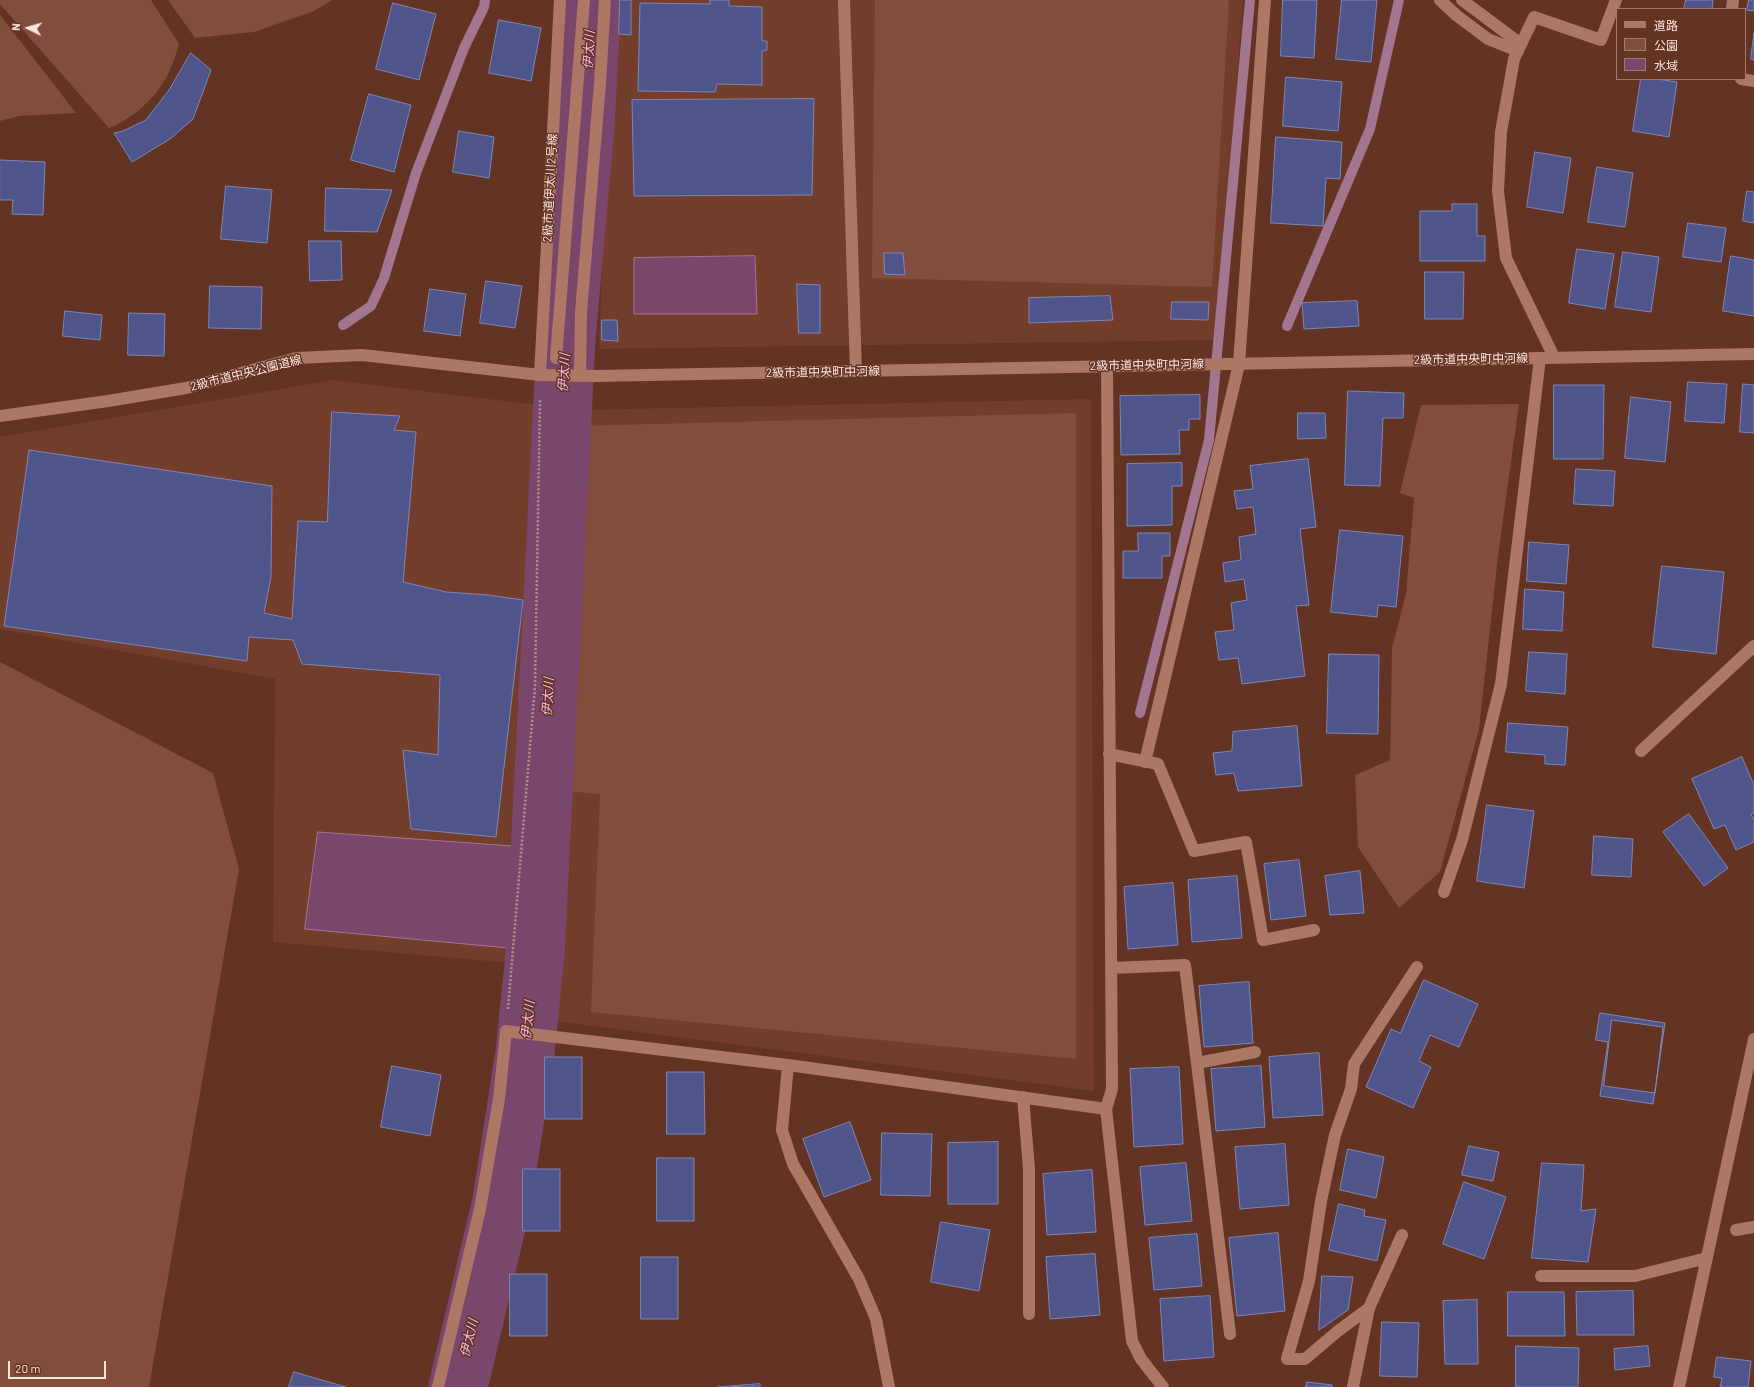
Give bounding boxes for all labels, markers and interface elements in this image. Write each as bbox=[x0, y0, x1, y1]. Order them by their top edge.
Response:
north arrow bbox=[8, 8, 48, 48]
legend bbox=[1616, 8, 1746, 80]
text: 道路 bbox=[1654, 18, 1678, 32]
text: N bbox=[9, 23, 22, 31]
water label: 伊太川 bbox=[580, 30, 598, 70]
text: 公園 bbox=[1654, 38, 1678, 52]
text: 水域 bbox=[1654, 58, 1678, 72]
street label: 2級市道伊太川2号線 bbox=[540, 133, 560, 243]
street label: 2級市道中央町中河線 bbox=[1414, 351, 1528, 367]
street label: 2級市道中央公園道線 bbox=[189, 352, 303, 394]
water label: 伊太川 bbox=[555, 353, 573, 393]
street label: 2級市道中央町中河線 bbox=[1090, 357, 1204, 373]
street label: 2級市道中央町中河線 bbox=[766, 364, 880, 380]
water label: 伊太川 bbox=[539, 677, 557, 717]
water label: 伊太川 bbox=[518, 1000, 538, 1040]
water label: 伊太川 bbox=[457, 1317, 481, 1359]
scale bar bbox=[10, 1353, 108, 1379]
text: 20 m bbox=[15, 1361, 41, 1375]

